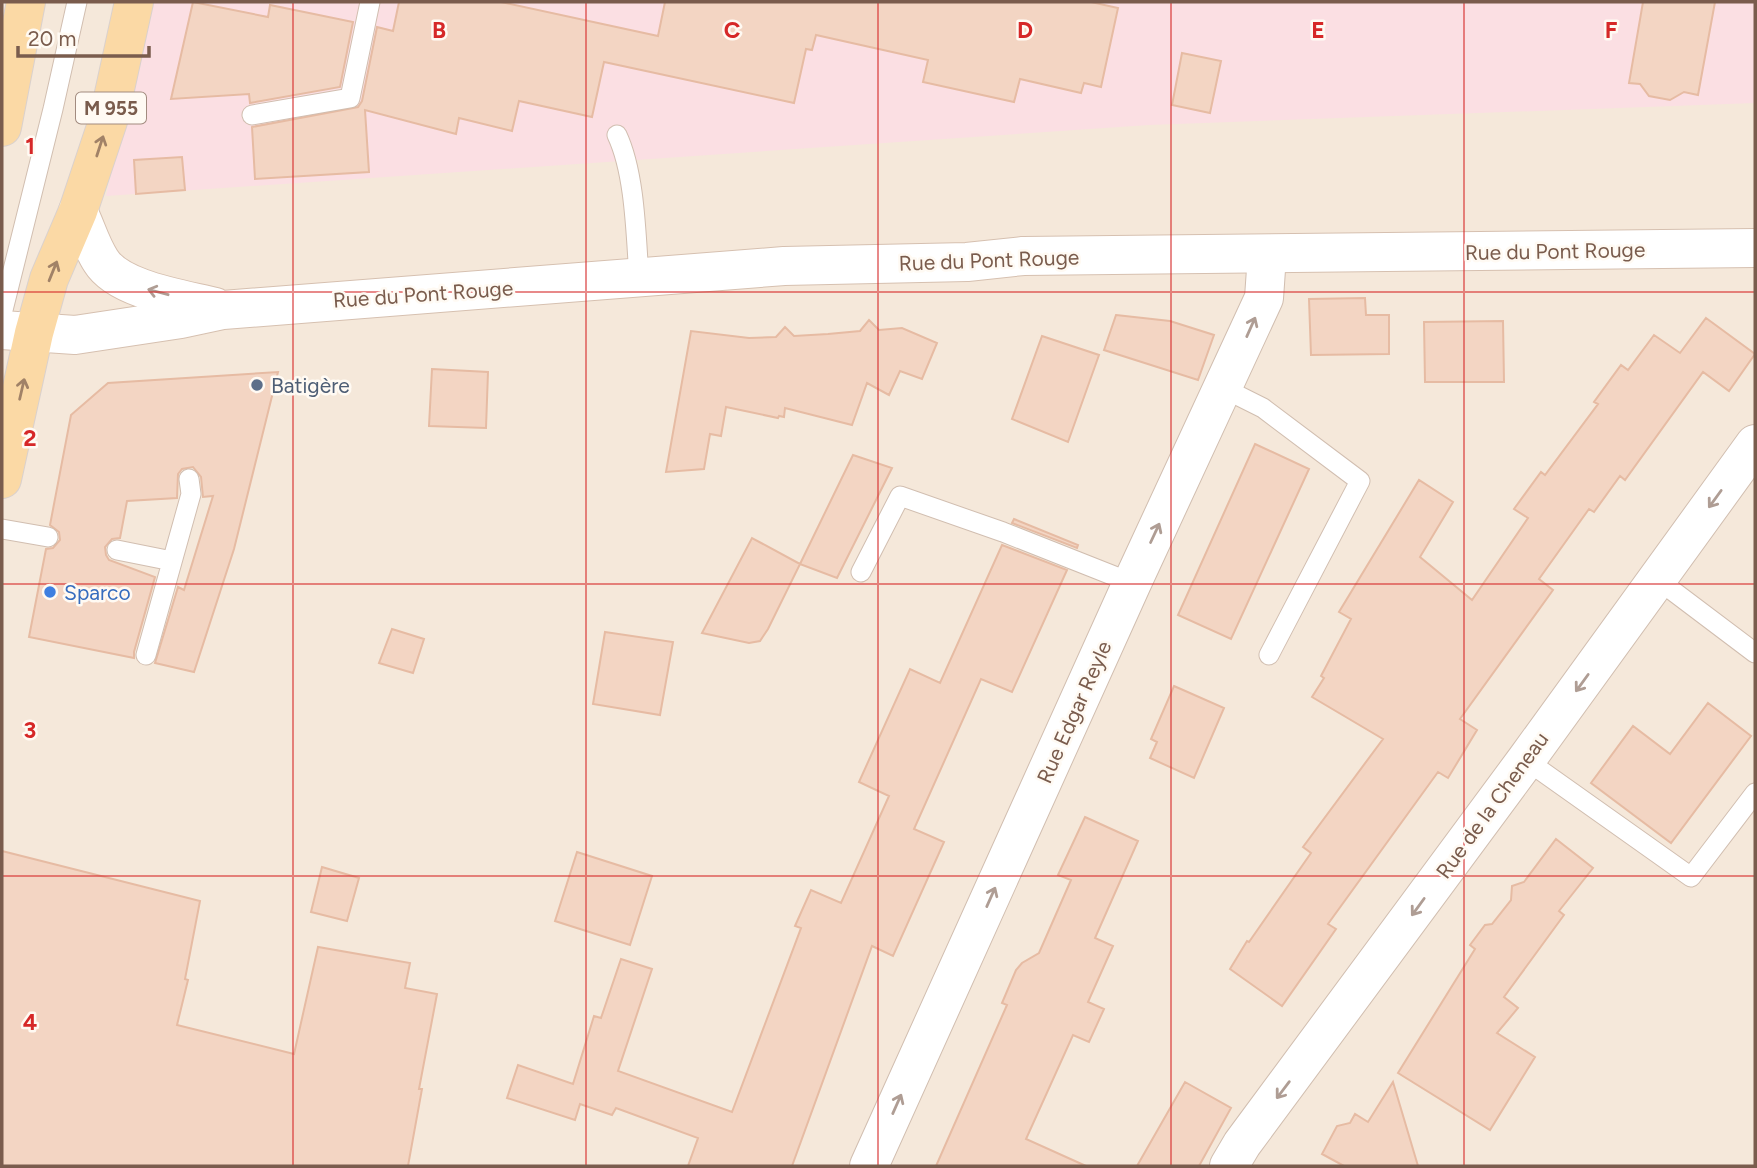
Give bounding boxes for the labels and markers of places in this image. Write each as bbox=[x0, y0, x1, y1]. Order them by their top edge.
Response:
place label: Batigère bbox=[271, 373, 350, 398]
marker: Batigère bbox=[249, 377, 265, 393]
place label: Sparco bbox=[64, 580, 131, 605]
marker: Sparco bbox=[42, 584, 58, 600]

